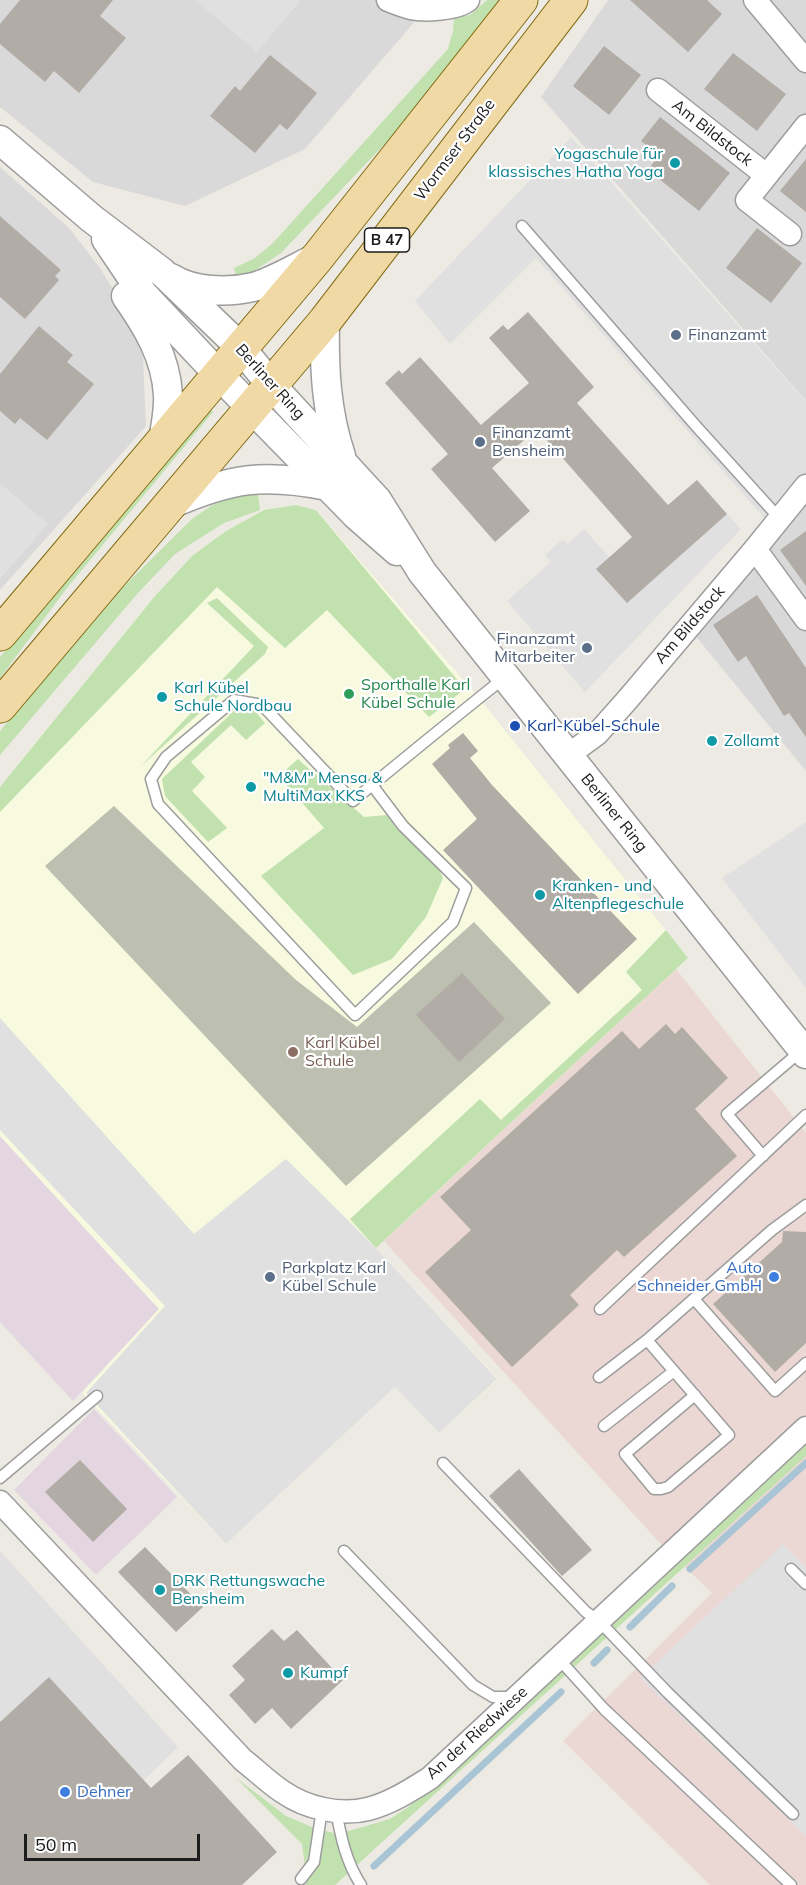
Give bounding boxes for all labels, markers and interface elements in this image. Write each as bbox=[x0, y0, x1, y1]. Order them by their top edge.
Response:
street label: Wormser Straße bbox=[411, 95, 499, 205]
street label: Am Bildstock bbox=[668, 96, 756, 170]
place label: Yogaschule für klassisches Hatha Yoga bbox=[488, 144, 663, 182]
marker: Yogaschule für klassisches Hatha Yoga bbox=[668, 156, 682, 170]
road number: B 47 bbox=[364, 228, 410, 252]
place label: Finanzamt bbox=[688, 325, 767, 345]
marker: Finanzamt bbox=[669, 328, 683, 342]
street label: Berliner Ring bbox=[231, 340, 309, 424]
place label: Finanzamt Bensheim bbox=[492, 423, 571, 461]
marker: Finanzamt Bensheim bbox=[473, 435, 487, 449]
street label: Am Bildstock bbox=[651, 582, 729, 668]
place label: Finanzamt Mitarbeiter bbox=[494, 629, 575, 667]
marker: Finanzamt Mitarbeiter bbox=[580, 641, 594, 655]
place label: Sporthalle Karl Kübel Schule bbox=[361, 675, 470, 713]
place label: Karl Kübel Schule Nordbau bbox=[174, 678, 292, 716]
marker: Sporthalle Karl Kübel Schule bbox=[342, 687, 356, 701]
marker: Karl Kübel Schule Nordbau bbox=[155, 690, 169, 704]
place label: Karl-Kübel-Schule bbox=[527, 716, 660, 736]
marker: Karl-Kübel-Schule bbox=[508, 719, 522, 733]
place label: Zollamt bbox=[724, 731, 779, 751]
marker: Zollamt bbox=[705, 734, 719, 748]
place label: "M&M" Mensa & MultiMax KKS bbox=[263, 768, 382, 806]
street label: Berliner Ring bbox=[577, 770, 651, 856]
marker: "M&M" Mensa & MultiMax KKS bbox=[244, 780, 258, 794]
place label: Kranken- und Altenpflegeschule bbox=[552, 876, 684, 914]
marker: Kranken- und Altenpflegeschule bbox=[533, 888, 547, 902]
place label: Karl Kübel Schule bbox=[305, 1033, 380, 1071]
marker: Karl Kübel Schule bbox=[286, 1045, 300, 1059]
place label: Parkplatz Karl Kübel Schule bbox=[282, 1258, 386, 1296]
place label: Auto Schneider GmbH bbox=[637, 1258, 762, 1296]
marker: Parkplatz Karl Kübel Schule bbox=[263, 1270, 277, 1284]
marker: Auto Schneider GmbH bbox=[767, 1270, 781, 1284]
place label: DRK Rettungswache Bensheim bbox=[172, 1571, 325, 1609]
marker: DRK Rettungswache Bensheim bbox=[153, 1583, 167, 1597]
place label: Kumpf bbox=[300, 1663, 348, 1683]
marker: Kumpf bbox=[281, 1666, 295, 1680]
street label: An der Riedwiese bbox=[422, 1682, 532, 1784]
place label: Dehner bbox=[77, 1782, 131, 1802]
marker: Dehner bbox=[58, 1785, 72, 1799]
scale bar bbox=[27, 1822, 202, 1860]
text: 50 m bbox=[35, 1833, 77, 1856]

